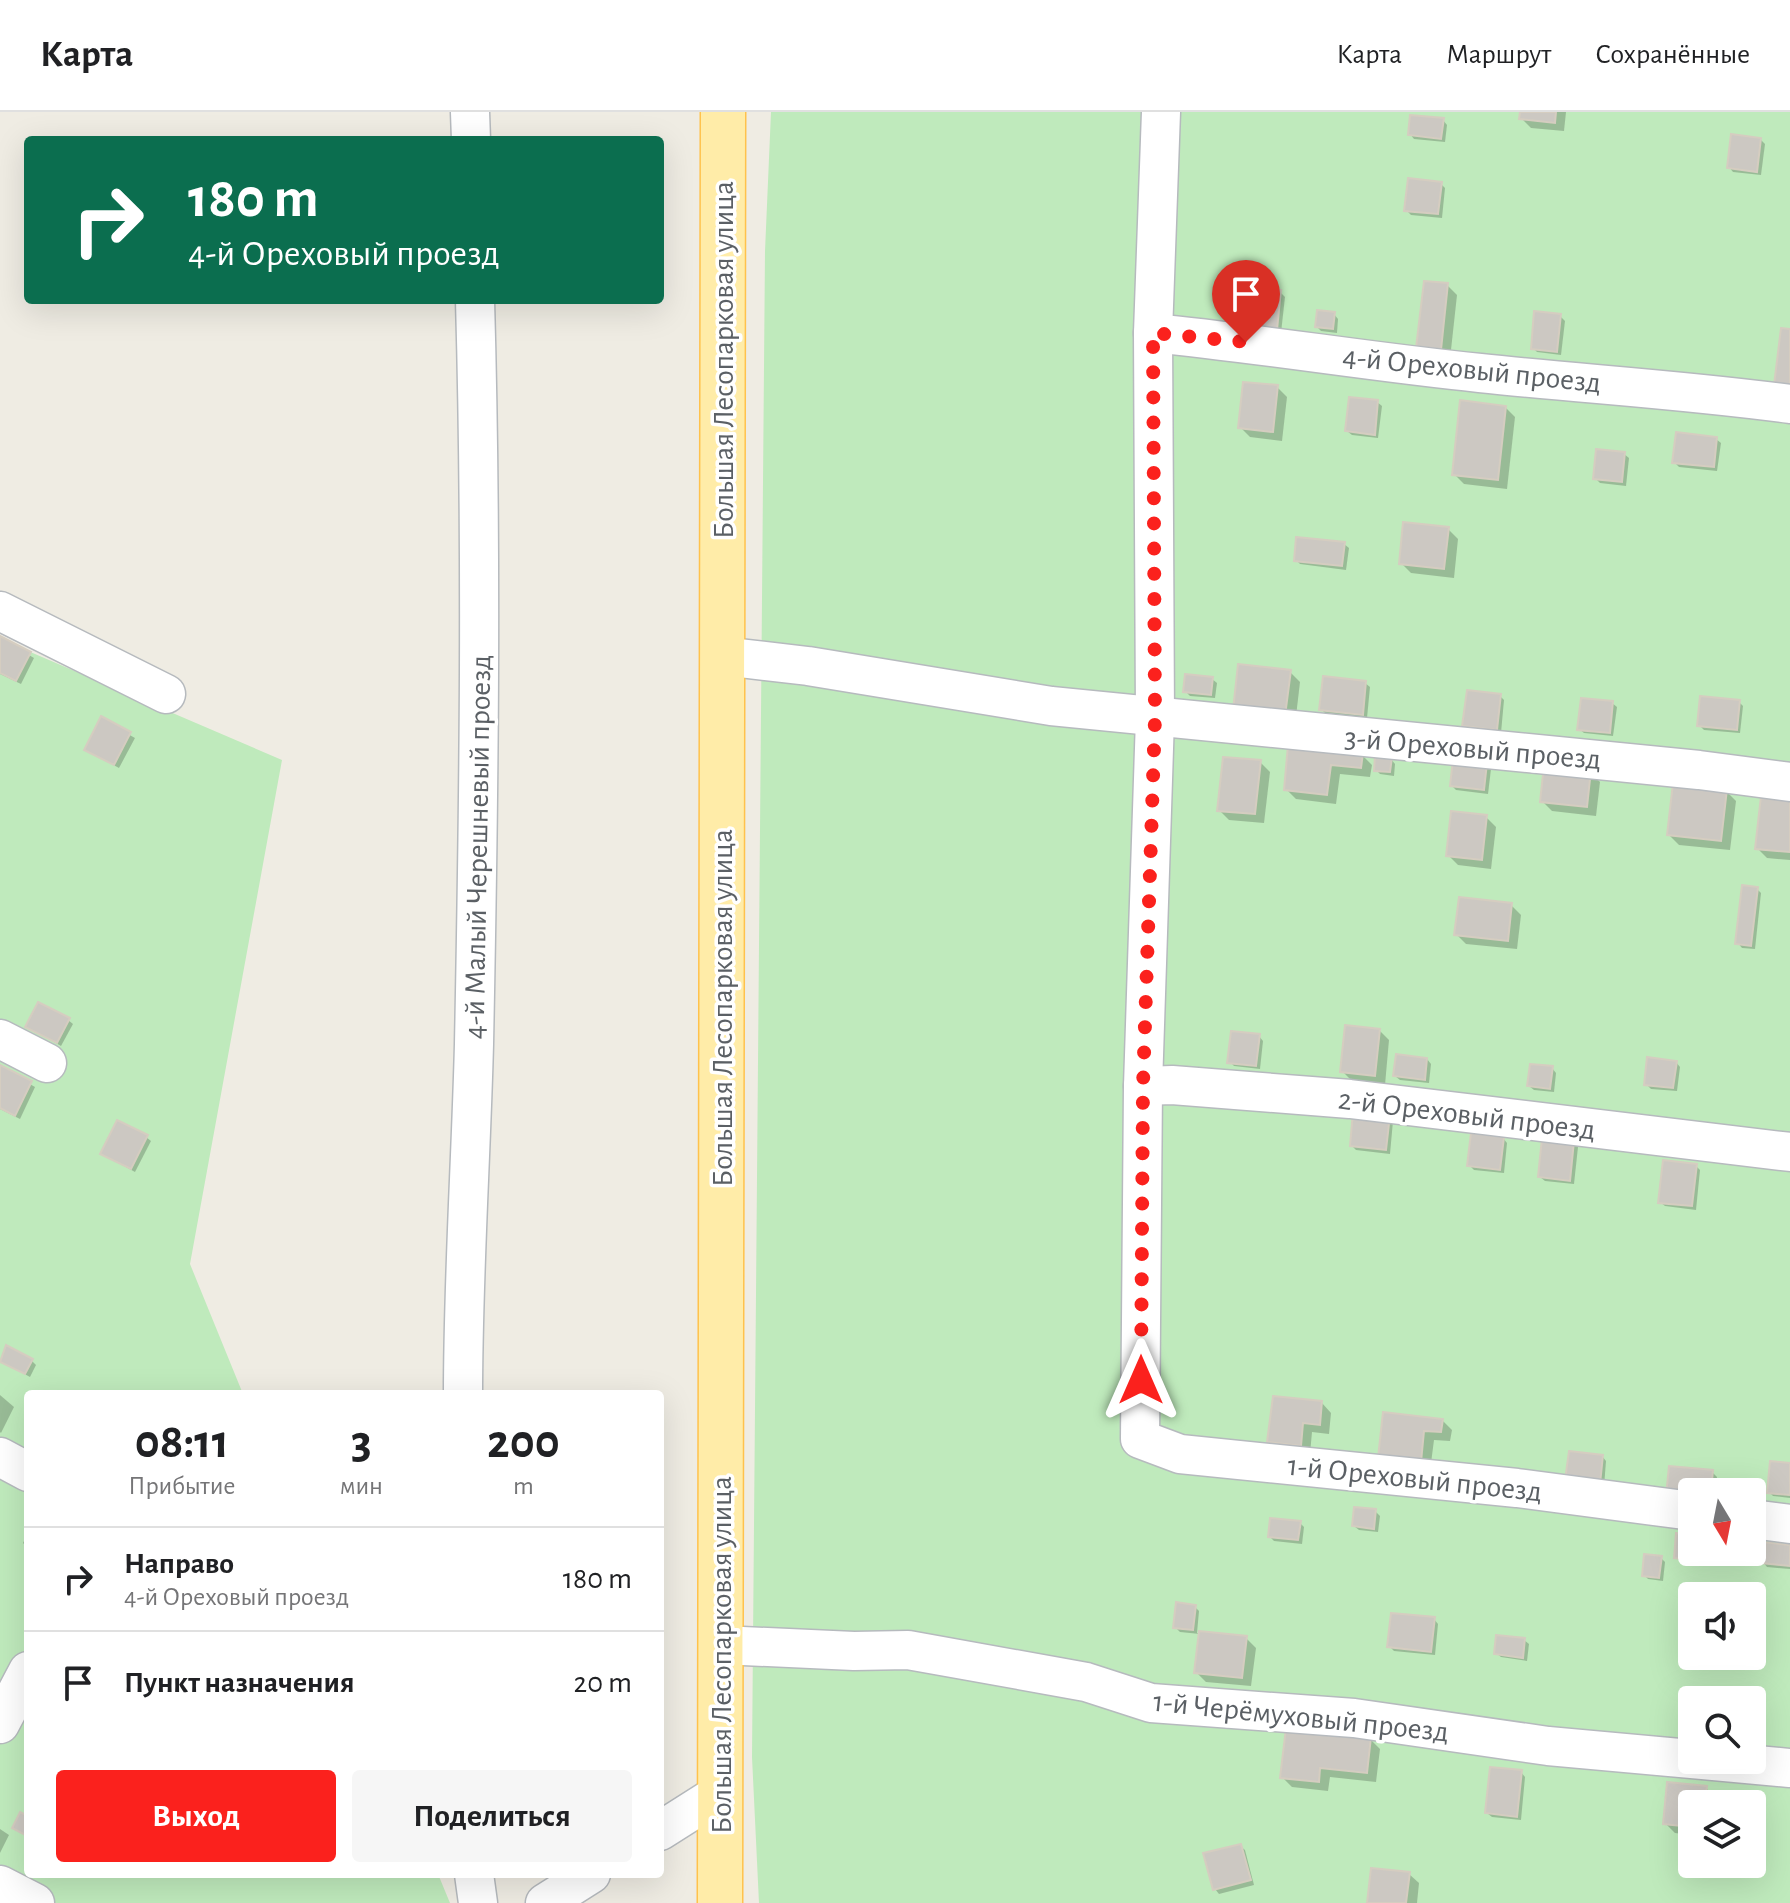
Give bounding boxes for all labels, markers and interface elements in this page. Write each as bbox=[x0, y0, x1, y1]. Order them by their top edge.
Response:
text: Карта bbox=[40, 36, 133, 74]
text: Карта bbox=[1336, 41, 1402, 69]
text: Маршрут bbox=[1446, 41, 1551, 69]
text: Сохранённые bbox=[1595, 41, 1750, 69]
icon: right bbox=[56, 168, 160, 272]
text: 180 m bbox=[188, 171, 319, 227]
street label: Большая Лесопарковая улица bbox=[709, 181, 739, 539]
text: 4-й Ореховый проезд bbox=[188, 236, 500, 272]
pin bbox=[1212, 260, 1280, 342]
icon: arrive bbox=[1224, 272, 1268, 316]
street label: 4-й Ореховый проезд bbox=[1341, 342, 1603, 398]
street label: 4-й Малый Черешневый проезд bbox=[460, 654, 496, 1040]
street label: 3-й Ореховый проезд bbox=[1343, 723, 1603, 775]
street label: Большая Лесопарковая улица bbox=[708, 829, 738, 1187]
street label: 2-й Ореховый проезд bbox=[1337, 1084, 1597, 1146]
position arrow bbox=[1099, 1338, 1183, 1422]
text: 08:11 bbox=[135, 1419, 229, 1467]
text: 3 bbox=[351, 1419, 372, 1467]
text: 200 bbox=[487, 1419, 560, 1467]
street label: 1-й Ореховый проезд bbox=[1286, 1451, 1544, 1507]
text: Прибытие bbox=[128, 1473, 235, 1499]
text: мин bbox=[340, 1473, 383, 1499]
text: m bbox=[513, 1473, 534, 1499]
street label: Большая Лесопарковая улица bbox=[707, 1476, 737, 1834]
north arrow bbox=[1678, 1478, 1766, 1566]
map controls bbox=[1678, 1478, 1766, 1878]
text: Направо bbox=[124, 1549, 234, 1579]
icon: right bbox=[56, 1557, 100, 1601]
text: 180 m bbox=[563, 1564, 632, 1594]
button: sound bbox=[1678, 1582, 1766, 1670]
text: 4-й Ореховый проезд bbox=[124, 1584, 349, 1610]
icon: arrive bbox=[56, 1661, 100, 1705]
text: Пункт назначения bbox=[124, 1668, 355, 1698]
text: 20 m bbox=[574, 1668, 632, 1698]
button: search bbox=[1678, 1686, 1766, 1774]
street label: 1-й Черёмуховый проезд bbox=[1152, 1687, 1450, 1747]
button: Выход bbox=[56, 1770, 336, 1862]
button: Поделиться bbox=[352, 1770, 632, 1862]
button: layers bbox=[1678, 1790, 1766, 1878]

